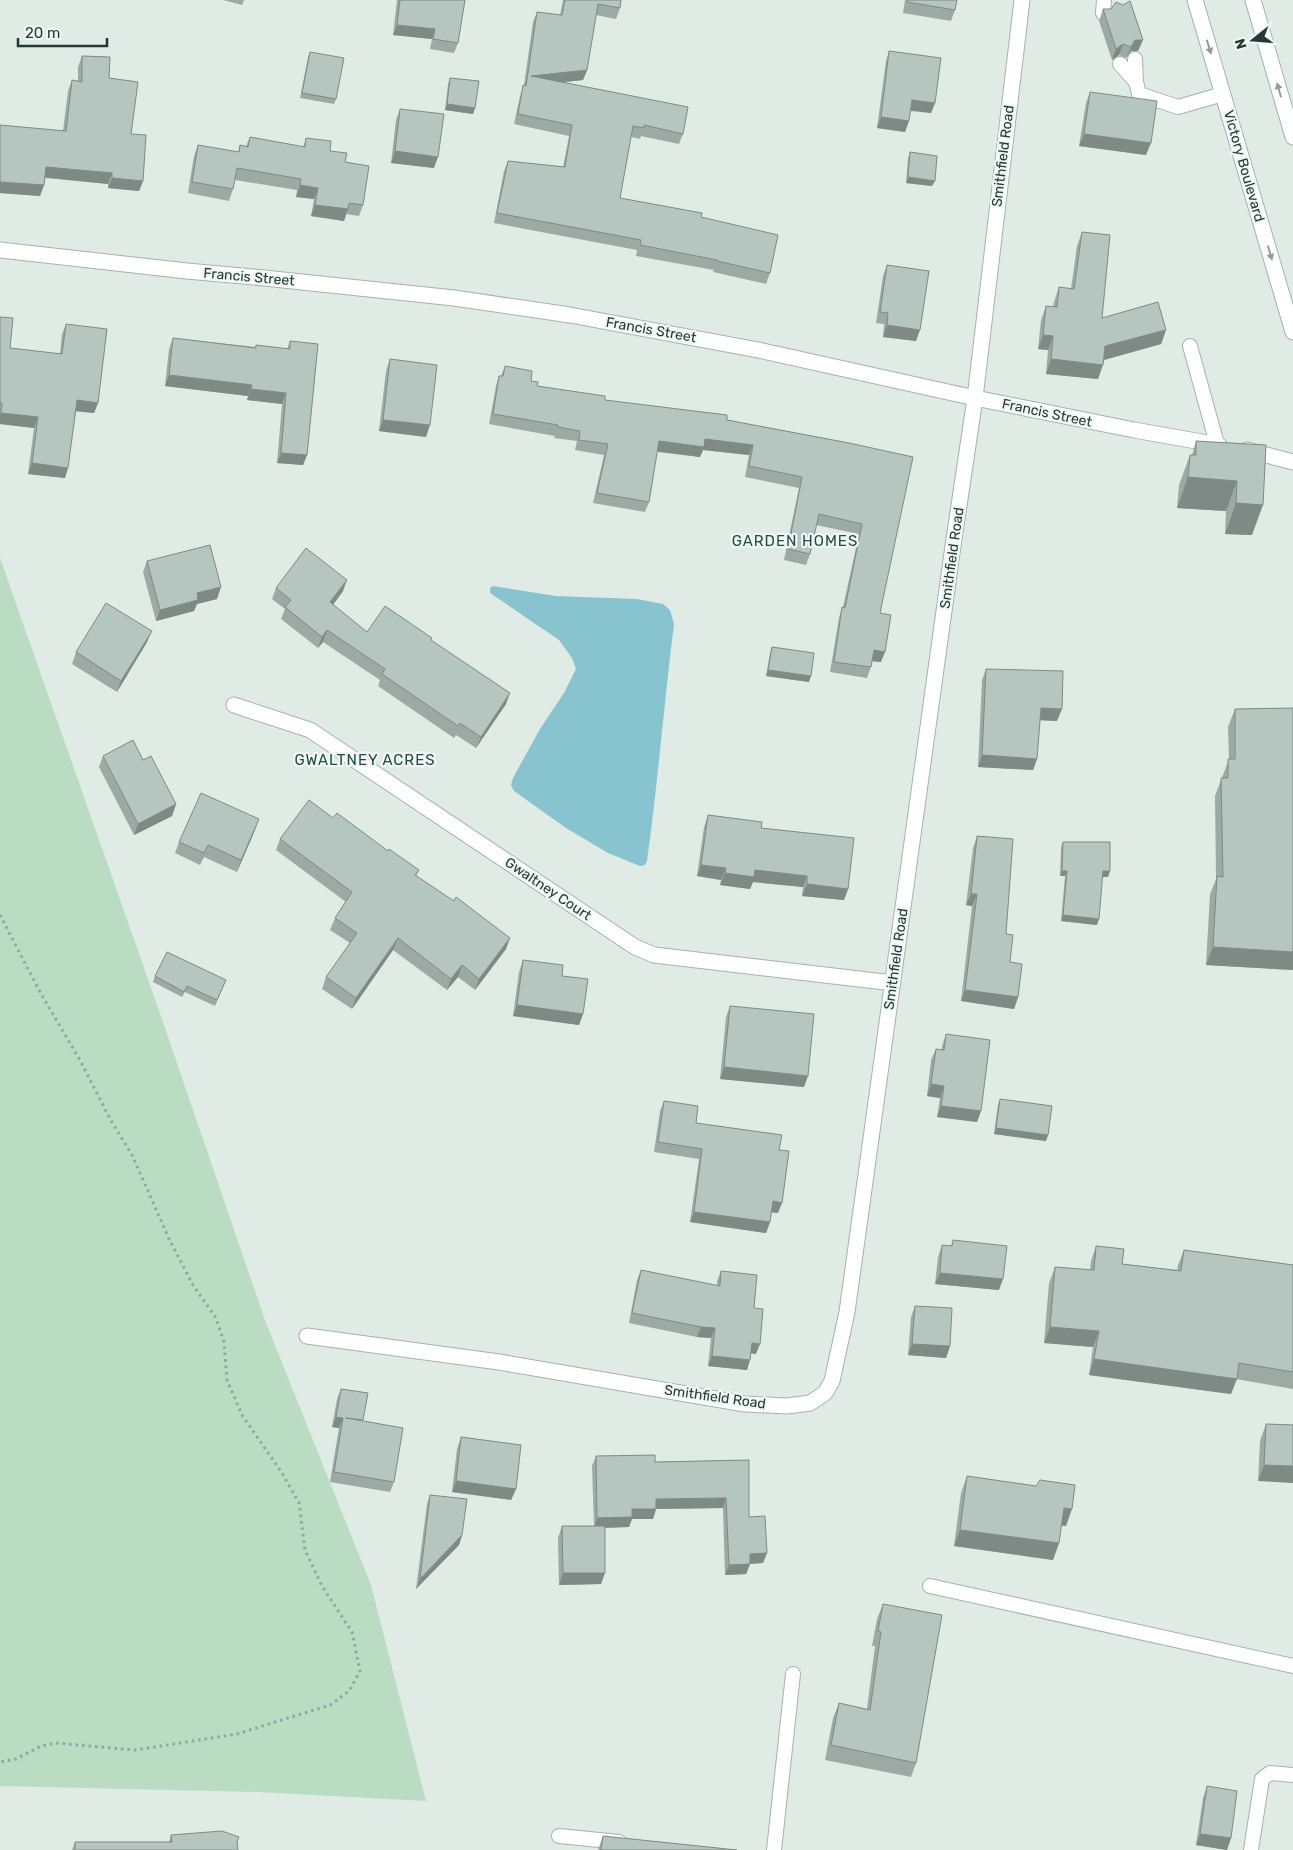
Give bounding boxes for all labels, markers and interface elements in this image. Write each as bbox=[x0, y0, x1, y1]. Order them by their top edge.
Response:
scale bar bbox=[18, 15, 106, 47]
north arrow bbox=[1228, 15, 1278, 65]
text: 20 m bbox=[25, 24, 60, 42]
text: N bbox=[1231, 36, 1251, 51]
one-way arrow bbox=[1205, 39, 1213, 54]
one-way arrow bbox=[1275, 83, 1283, 98]
street label: Smithfield Road bbox=[988, 104, 1018, 208]
street label: Victory Boulevard bbox=[1220, 108, 1268, 224]
one-way arrow bbox=[1266, 245, 1274, 260]
street label: Francis Street bbox=[203, 265, 296, 290]
street label: Francis Street bbox=[604, 314, 698, 346]
street label: Francis Street bbox=[1000, 395, 1094, 431]
street label: Smithfield Road bbox=[936, 506, 968, 610]
district label: GARDEN HOMES bbox=[732, 532, 858, 550]
district label: GWALTNEY ACRES bbox=[294, 751, 436, 769]
street label: Gwaltney Court bbox=[502, 854, 595, 924]
street label: Smithfield Road bbox=[880, 907, 912, 1011]
street label: Smithfield Road bbox=[663, 1381, 767, 1413]

